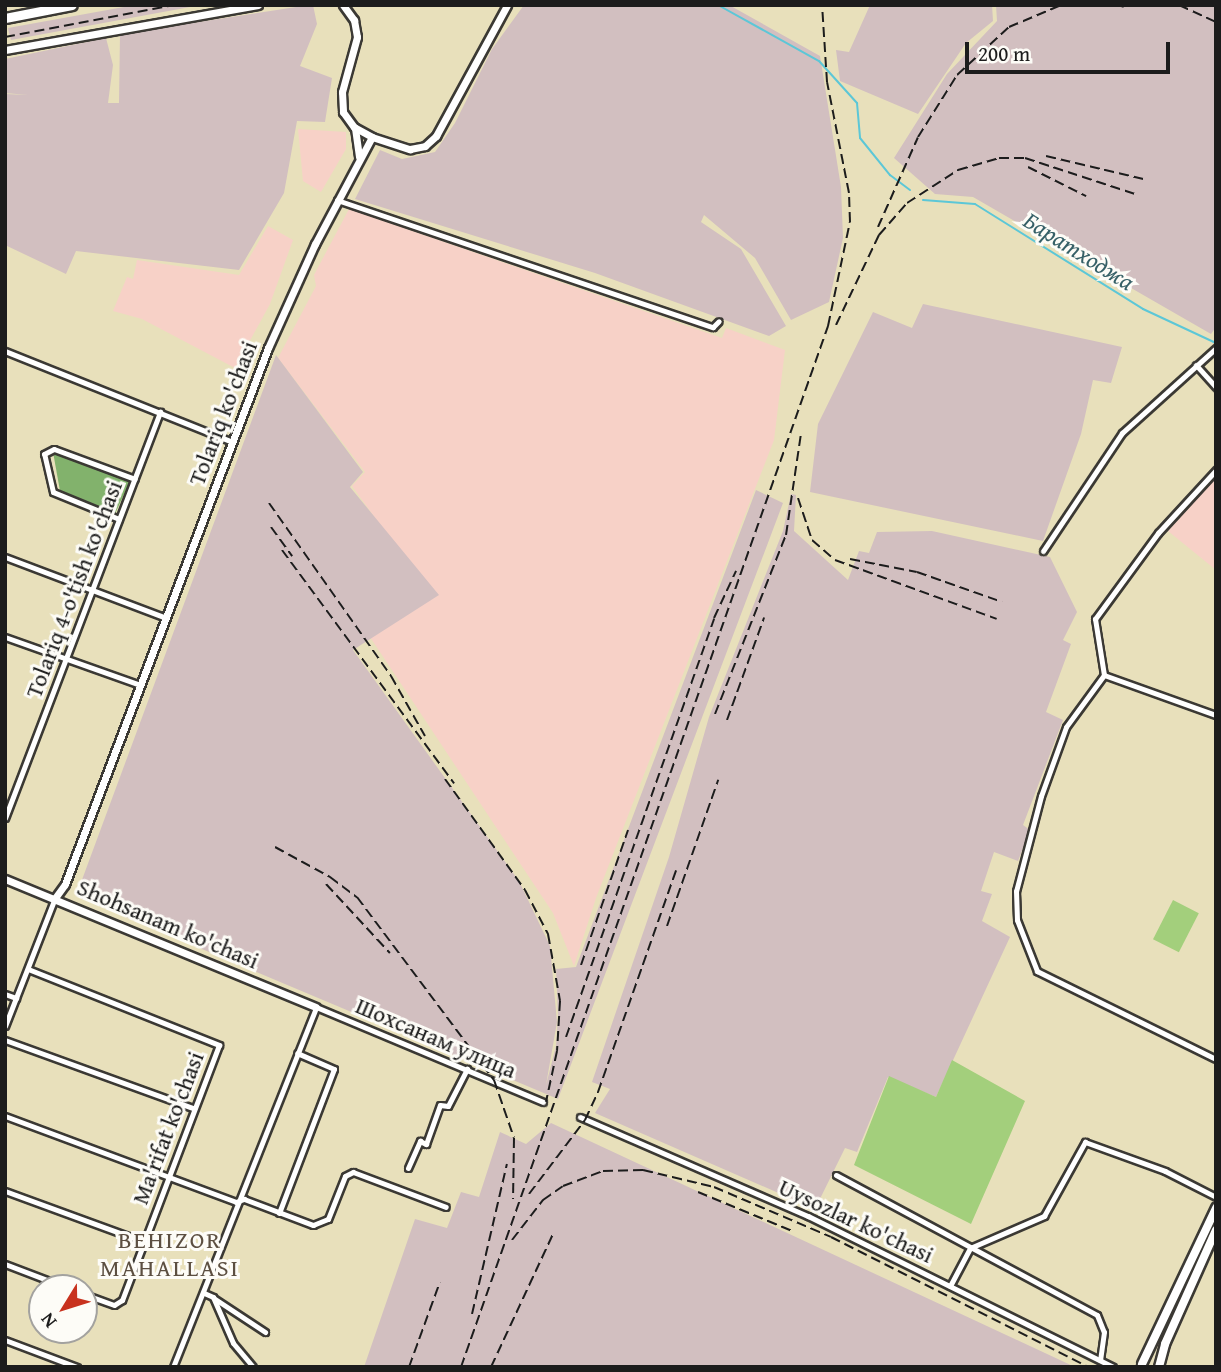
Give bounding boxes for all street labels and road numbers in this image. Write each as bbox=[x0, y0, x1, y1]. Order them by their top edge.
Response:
street label: Tolariq ko'chasi bbox=[183, 337, 263, 489]
street label: Tolariq 4-o'tish ko'chasi bbox=[20, 476, 128, 702]
street label: Shohsanam ko'chasi bbox=[73, 873, 263, 975]
street label: Шохсанам улица bbox=[352, 992, 520, 1084]
street label: Ma'rifat ko'chasi bbox=[126, 1048, 210, 1208]
street label: Uysozlar ko'chasi bbox=[774, 1173, 938, 1269]

